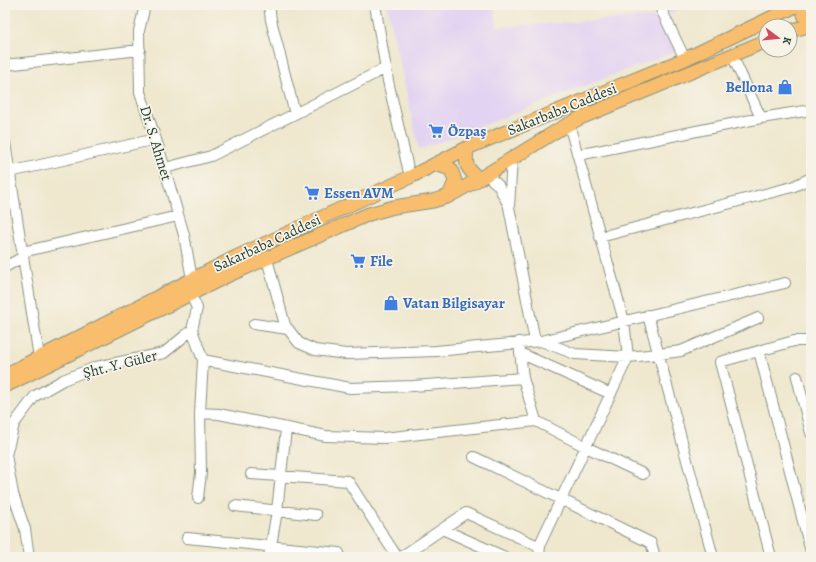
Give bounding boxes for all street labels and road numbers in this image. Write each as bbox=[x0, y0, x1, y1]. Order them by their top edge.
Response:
street label: Sakarbaba Caddesi bbox=[504, 78, 620, 140]
street label: Dr. S. Ahmet bbox=[135, 103, 177, 183]
street label: Sakarbaba Caddesi bbox=[210, 209, 324, 277]
street label: Şht. Y. Güler bbox=[81, 345, 160, 383]

